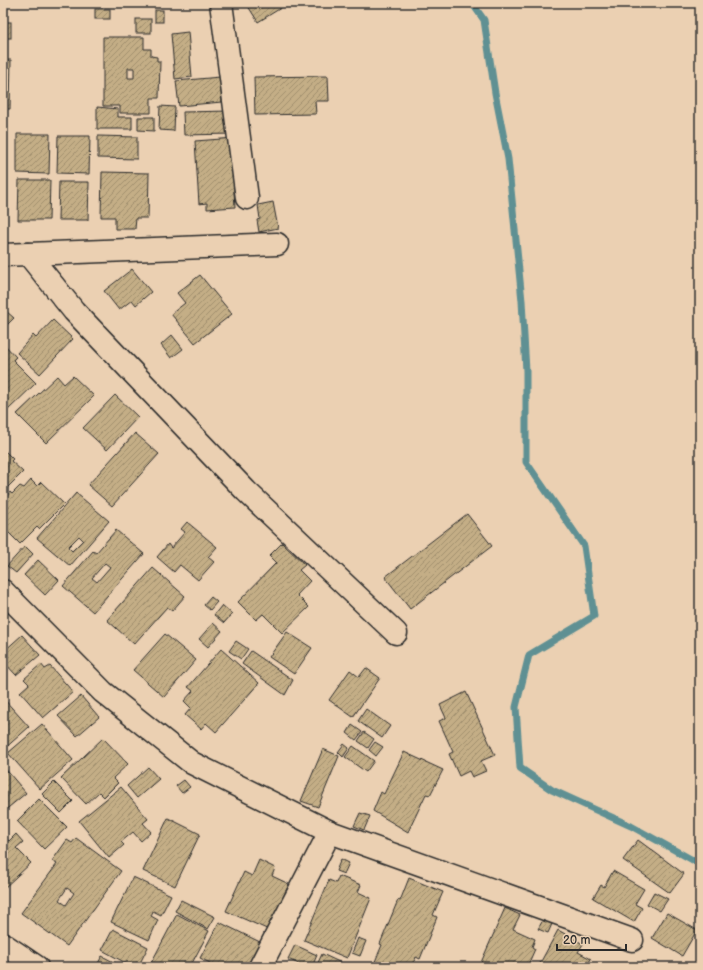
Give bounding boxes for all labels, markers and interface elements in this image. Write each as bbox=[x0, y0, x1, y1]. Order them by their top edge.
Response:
scale bar bbox=[557, 926, 626, 952]
text: 20 m bbox=[563, 933, 590, 948]

